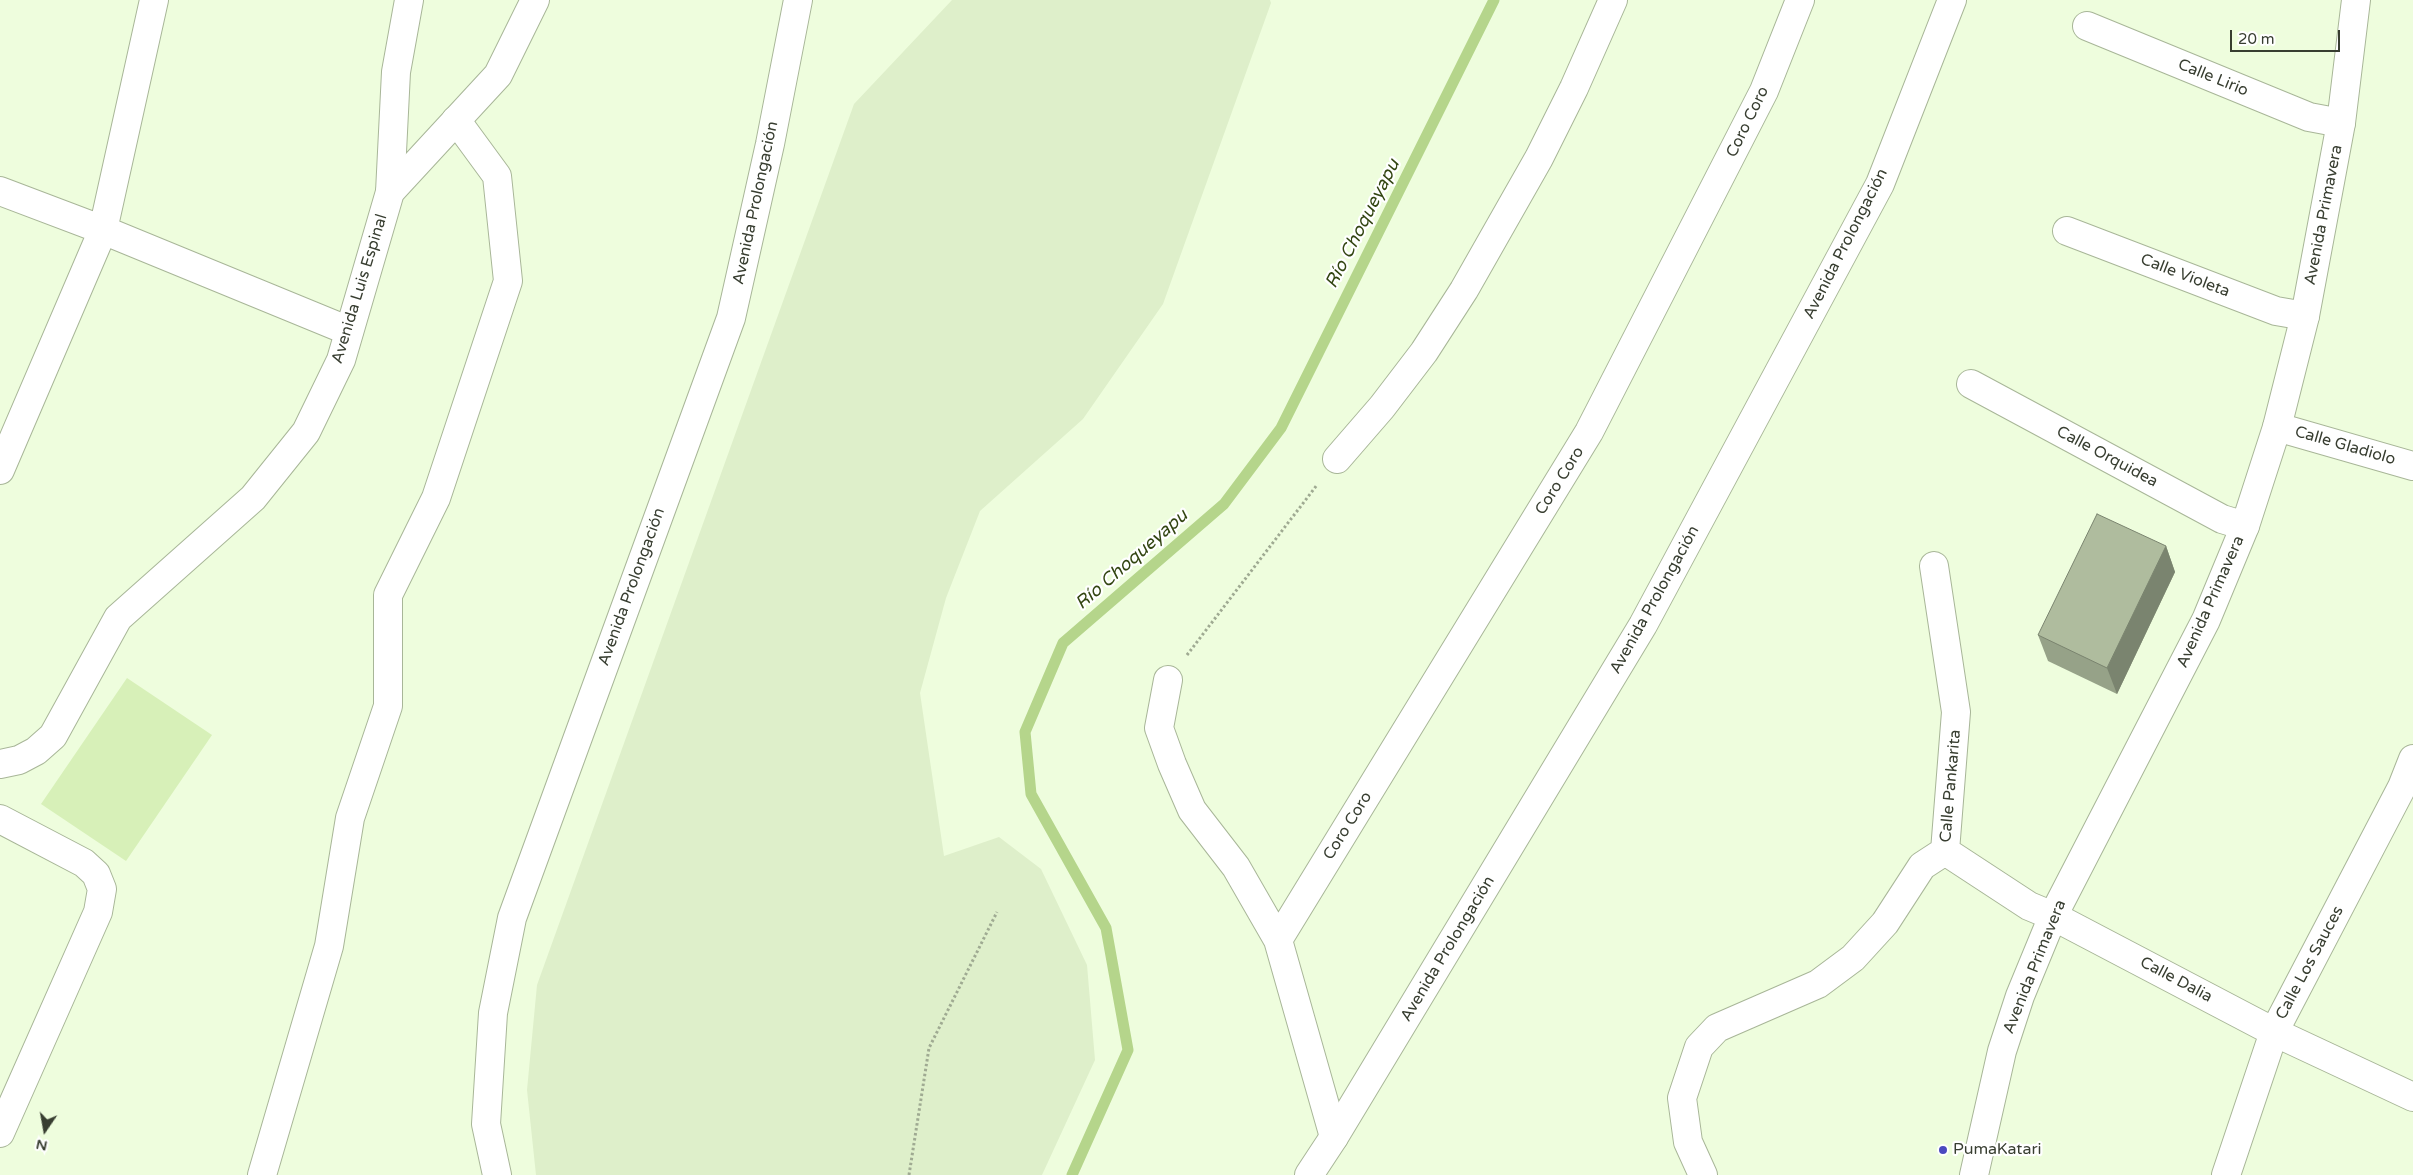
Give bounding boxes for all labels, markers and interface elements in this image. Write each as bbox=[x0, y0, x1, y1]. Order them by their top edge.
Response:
scale bar bbox=[2233, 20, 2343, 52]
text: 20 m bbox=[2238, 30, 2275, 48]
street label: Calle Lirio bbox=[2175, 55, 2251, 101]
street label: Coro Coro bbox=[1723, 83, 1773, 161]
street label: Avenida Prolongación bbox=[729, 120, 783, 286]
street label: Avenida Primavera bbox=[2301, 143, 2347, 287]
water label: Río Choqueyapu bbox=[1321, 156, 1405, 292]
street label: Avenida Prolongación bbox=[1800, 165, 1892, 323]
street label: Avenida Luis Espinal bbox=[328, 212, 392, 366]
street label: Calle Violeta bbox=[2138, 250, 2232, 302]
street label: Calle Orquidea bbox=[2053, 422, 2161, 492]
street label: Calle Gladiolo bbox=[2292, 422, 2398, 470]
street label: Coro Coro bbox=[1532, 443, 1588, 519]
street label: Avenida Prolongación bbox=[595, 505, 669, 669]
water label: Río Choqueyapu bbox=[1071, 505, 1193, 615]
street label: Avenida Prolongación bbox=[1606, 523, 1704, 677]
street label: Avenida Primavera bbox=[2173, 533, 2249, 671]
street label: Calle Pankarita bbox=[1937, 729, 1965, 843]
street label: Coro Coro bbox=[1320, 788, 1376, 864]
street label: Avenida Prolongación bbox=[1397, 873, 1499, 1025]
street label: Avenida Primavera bbox=[1999, 897, 2071, 1037]
street label: Calle Los Sauces bbox=[2272, 903, 2348, 1023]
street label: Calle Dalia bbox=[2137, 953, 2215, 1007]
north arrow bbox=[20, 1105, 70, 1155]
text: N bbox=[35, 1136, 49, 1155]
place label: PumaKatari bbox=[1953, 1140, 2042, 1160]
marker: PumaKatari bbox=[1937, 1144, 1949, 1156]

